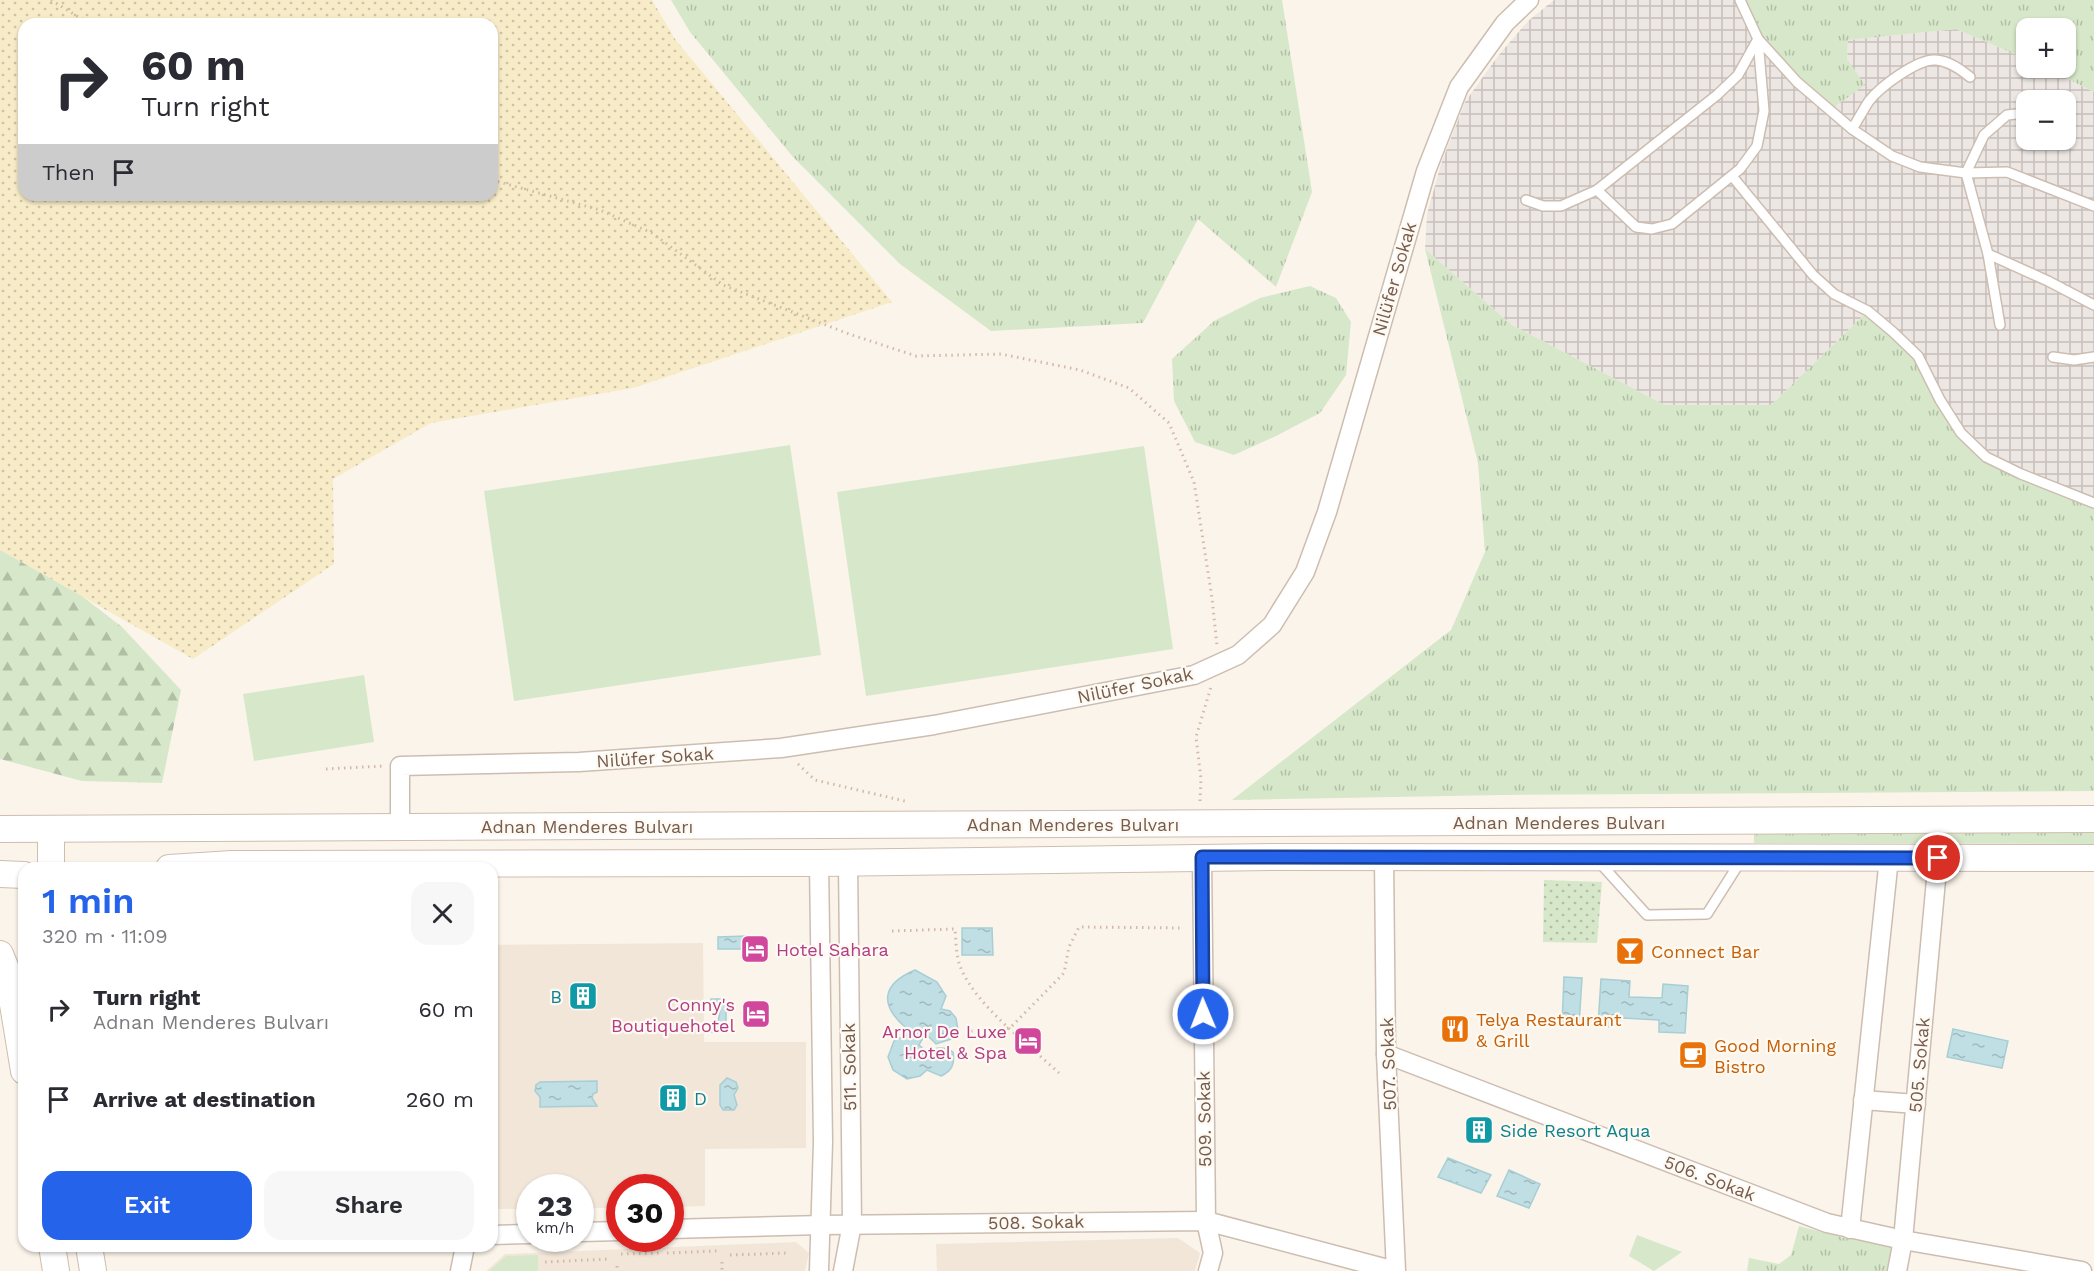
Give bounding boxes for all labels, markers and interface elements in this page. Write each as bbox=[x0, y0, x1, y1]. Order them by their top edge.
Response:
map controls bbox=[2016, 18, 2076, 150]
button: + bbox=[2016, 18, 2076, 78]
text: 60 m bbox=[141, 41, 245, 90]
icon: right bbox=[42, 42, 120, 120]
button: − bbox=[2016, 90, 2076, 150]
text: Turn right bbox=[141, 91, 270, 123]
icon: arrive bbox=[107, 156, 140, 189]
text: Then bbox=[42, 160, 95, 185]
street label: Nilüfer Sokak bbox=[1368, 220, 1420, 338]
street label: Nilüfer Sokak bbox=[1075, 662, 1195, 708]
street label: Nilüfer Sokak bbox=[596, 742, 714, 772]
street label: Adnan Menderes Bulvarı bbox=[1453, 812, 1665, 833]
street label: Adnan Menderes Bulvarı bbox=[967, 814, 1179, 835]
street label: Adnan Menderes Bulvarı bbox=[481, 816, 693, 837]
pin bbox=[1912, 832, 1963, 883]
icon: arrive bbox=[1921, 841, 1954, 874]
text: 1 min bbox=[42, 880, 134, 922]
button: close bbox=[411, 882, 474, 945]
text: 320 m · 11:09 bbox=[42, 924, 168, 948]
hotel icon: Hotel Sahara bbox=[739, 933, 771, 965]
bar icon: Connect Bar bbox=[1614, 935, 1646, 967]
place label: Hotel Sahara bbox=[776, 939, 889, 960]
place label: Connect Bar bbox=[1651, 941, 1760, 962]
building icon: B bbox=[567, 980, 599, 1012]
position arrow bbox=[1171, 982, 1235, 1046]
text: Turn right bbox=[93, 985, 200, 1010]
place label: B bbox=[550, 986, 562, 1007]
icon: right bbox=[42, 993, 75, 1026]
place label: Conny's Boutiquehotel bbox=[611, 994, 735, 1036]
text: 60 m bbox=[418, 997, 474, 1022]
hotel icon: Conny's Boutiquehotel bbox=[740, 998, 772, 1030]
place label: Telya Restaurant & Grill bbox=[1476, 1009, 1622, 1051]
text: Adnan Menderes Bulvarı bbox=[93, 1010, 329, 1034]
restaurant icon: Telya Restaurant & Grill bbox=[1439, 1013, 1471, 1045]
street label: 505. Sokak bbox=[1904, 1016, 1934, 1114]
street label: 507. Sokak bbox=[1376, 1017, 1400, 1111]
place label: Arnor De Luxe Hotel & Spa bbox=[882, 1021, 1007, 1063]
street label: 511. Sokak bbox=[838, 1023, 860, 1111]
hotel icon: Arnor De Luxe Hotel & Spa bbox=[1012, 1025, 1044, 1057]
place label: Good Morning Bistro bbox=[1714, 1035, 1836, 1077]
cafe icon: Good Morning Bistro bbox=[1677, 1039, 1709, 1071]
street label: 509. Sokak bbox=[1193, 1071, 1215, 1167]
building icon: D bbox=[657, 1082, 689, 1114]
icon: arrive bbox=[42, 1083, 75, 1116]
text: Arrive at destination bbox=[93, 1087, 316, 1112]
text: 260 m bbox=[406, 1087, 474, 1112]
place label: D bbox=[694, 1088, 707, 1109]
building icon: Side Resort Aqua bbox=[1463, 1114, 1495, 1146]
place label: Side Resort Aqua bbox=[1500, 1120, 1650, 1141]
street label: 506. Sokak bbox=[1661, 1151, 1759, 1205]
button: Exit bbox=[42, 1171, 252, 1240]
button: Share bbox=[264, 1171, 474, 1240]
speed limit sign: 30 bbox=[606, 1174, 684, 1252]
text: 23 bbox=[537, 1188, 573, 1223]
street label: 508. Sokak bbox=[988, 1211, 1084, 1233]
text: km/h bbox=[536, 1219, 574, 1237]

